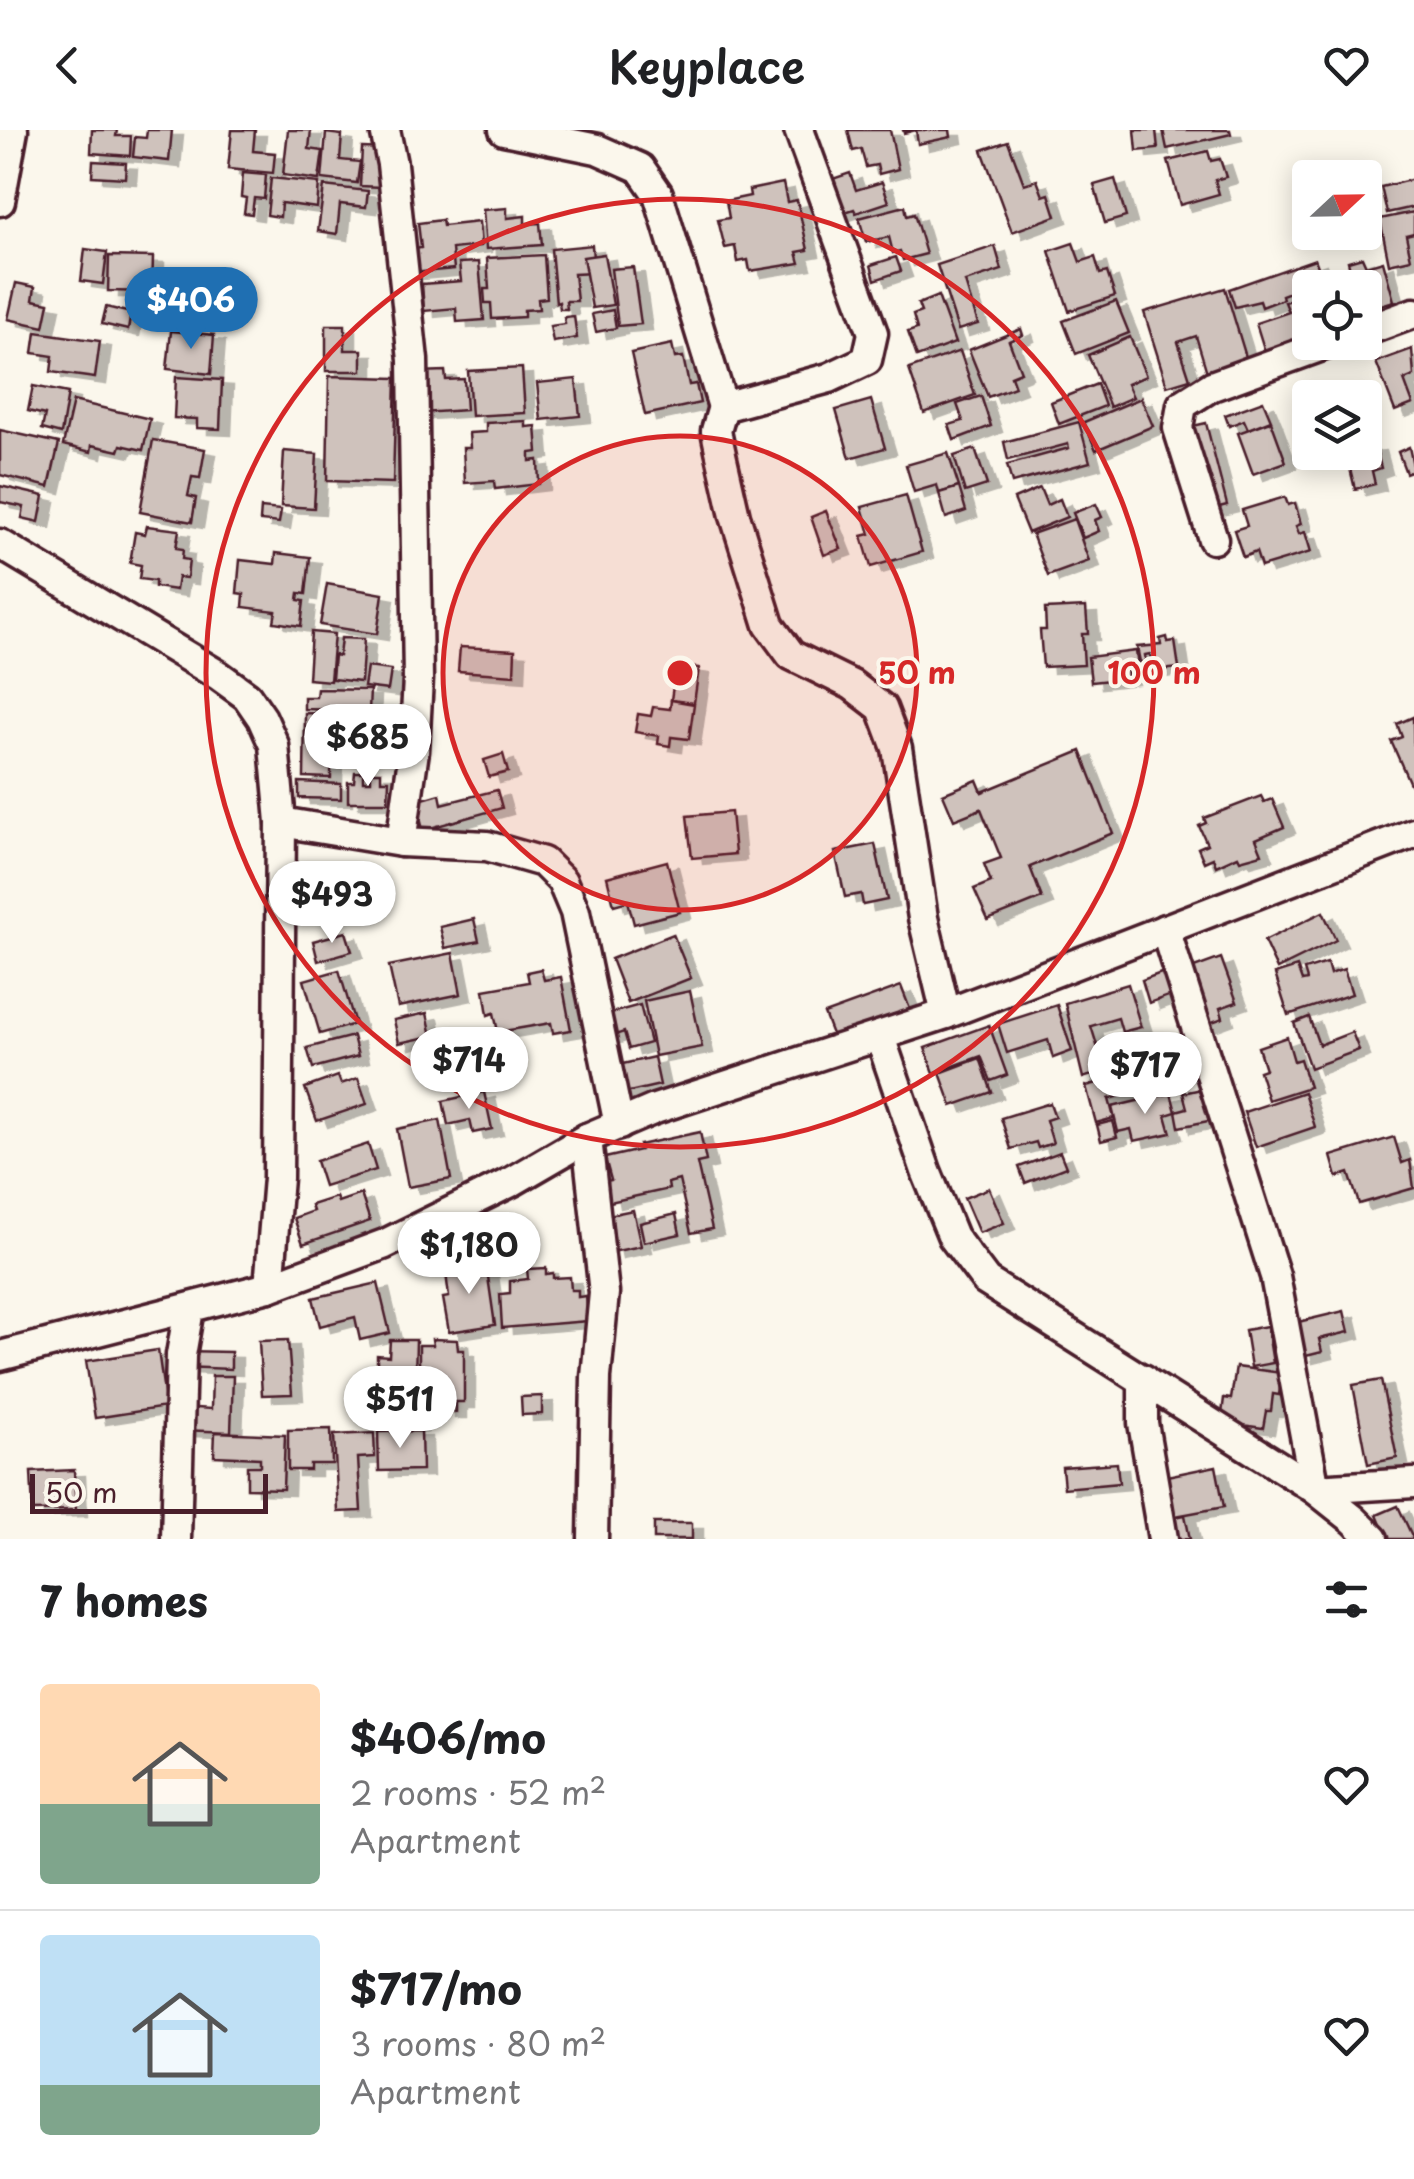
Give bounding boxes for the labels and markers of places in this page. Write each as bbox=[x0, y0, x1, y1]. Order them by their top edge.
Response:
pin: $406 bbox=[132, 267, 250, 352]
centre of rings bbox=[662, 655, 698, 691]
pin: $685 bbox=[309, 704, 427, 789]
pin: $493 bbox=[273, 861, 391, 946]
pin: $714 bbox=[410, 1027, 528, 1112]
pin: $717 bbox=[1086, 1032, 1204, 1117]
pin: $1,180 bbox=[388, 1212, 550, 1297]
pin: $511 bbox=[341, 1366, 459, 1451]

